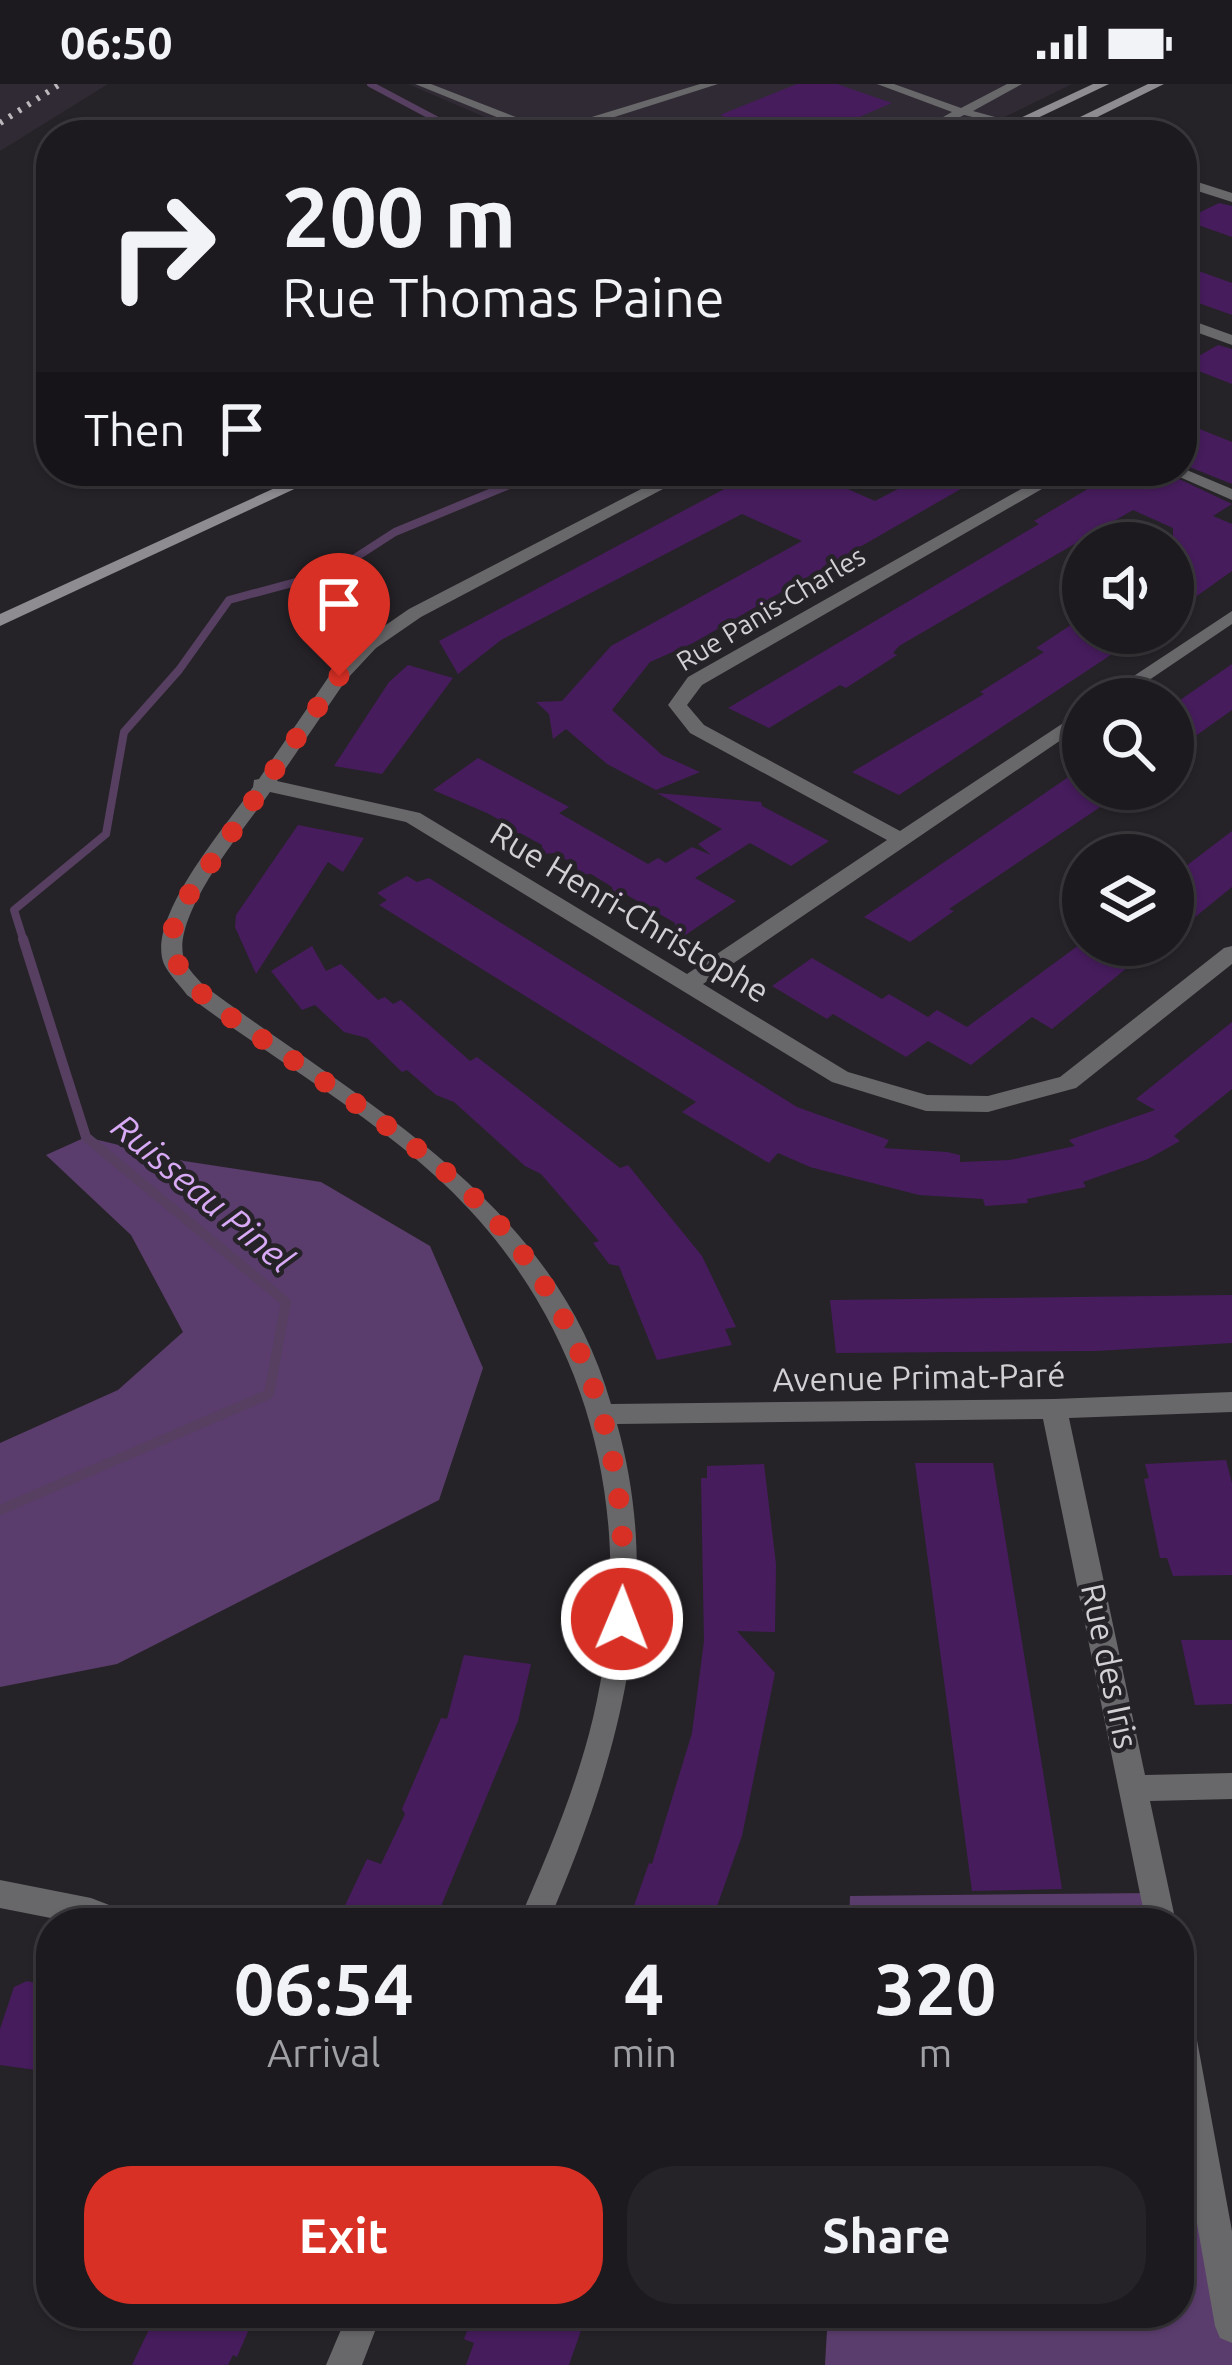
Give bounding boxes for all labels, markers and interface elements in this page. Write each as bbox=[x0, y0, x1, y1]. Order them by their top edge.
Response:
text: 06:50 bbox=[60, 17, 173, 68]
icon: right bbox=[84, 168, 240, 324]
text: 200 m bbox=[282, 169, 516, 263]
text: Rue Thomas Paine bbox=[282, 267, 725, 327]
icon: arrive bbox=[209, 396, 275, 462]
text: Then bbox=[84, 404, 185, 455]
map controls bbox=[1062, 522, 1194, 966]
button: sound bbox=[1062, 522, 1194, 654]
street label: Rue Panis-Charles bbox=[671, 540, 870, 676]
pin bbox=[288, 553, 390, 676]
icon: arrive bbox=[306, 571, 372, 637]
button: search bbox=[1062, 678, 1194, 810]
street label: Rue Henri-Christophe bbox=[484, 814, 776, 1009]
button: layers bbox=[1062, 834, 1194, 966]
water label: Ruisseau Pinel bbox=[104, 1105, 302, 1280]
street label: Avenue Primat-Paré bbox=[772, 1355, 1066, 1398]
position arrow bbox=[559, 1556, 685, 1682]
street label: Rue des Iris bbox=[1075, 1580, 1146, 1752]
text: 06:54 bbox=[234, 1948, 414, 2029]
text: 4 bbox=[624, 1948, 664, 2029]
text: 320 bbox=[874, 1948, 996, 2029]
text: Arrival bbox=[267, 2031, 381, 2074]
text: min bbox=[611, 2031, 677, 2074]
text: m bbox=[919, 2031, 952, 2074]
button: Exit bbox=[84, 2166, 603, 2304]
button: Share bbox=[627, 2166, 1146, 2304]

